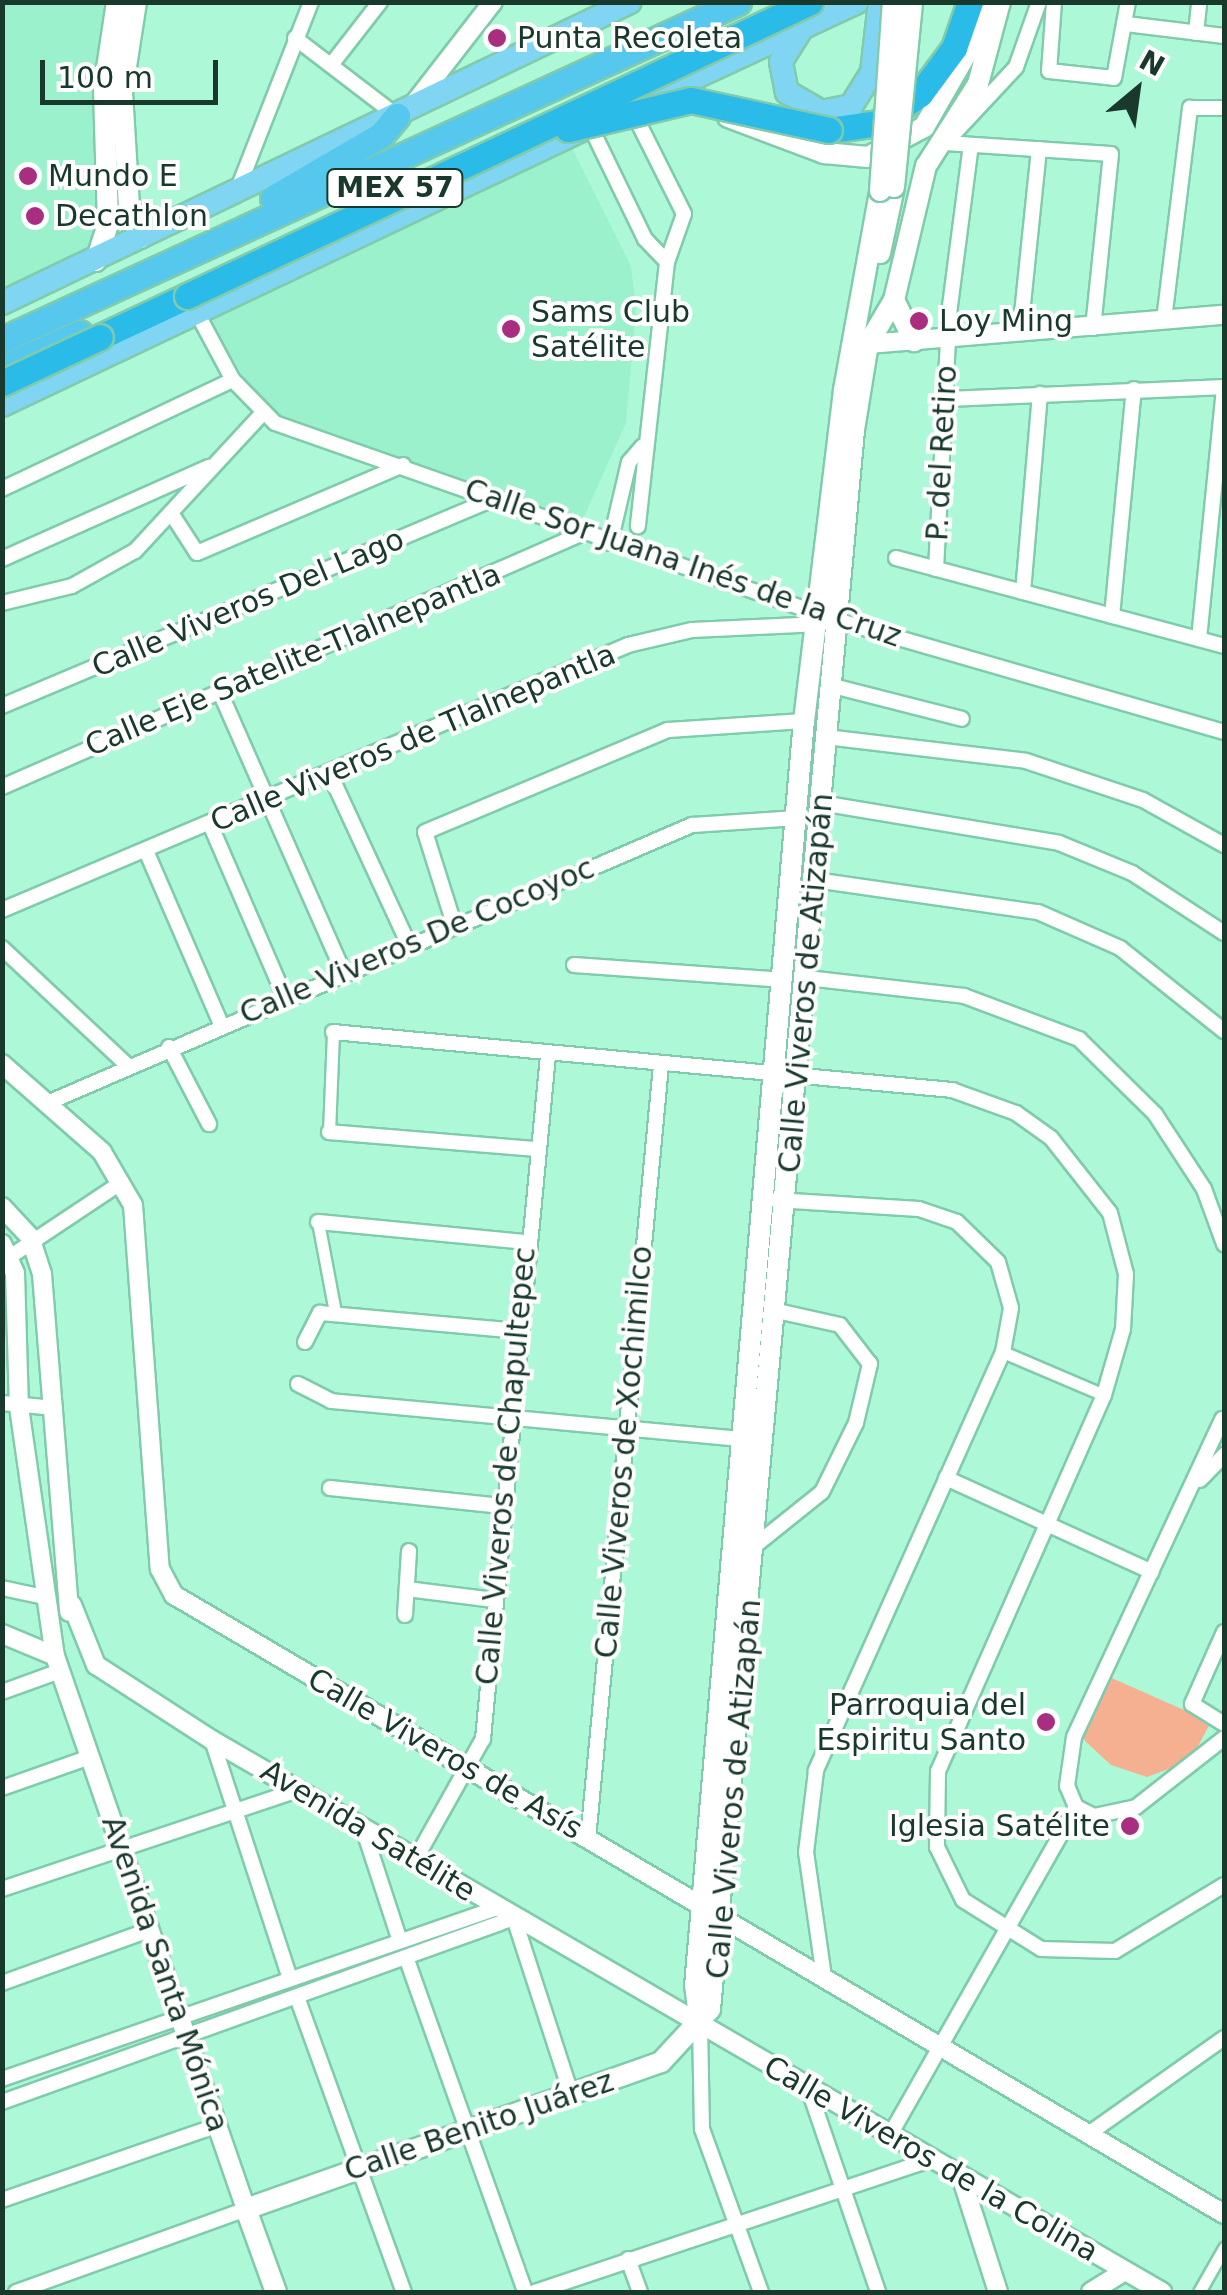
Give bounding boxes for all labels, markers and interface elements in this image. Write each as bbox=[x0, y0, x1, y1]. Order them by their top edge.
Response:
place label: Punta Recoleta bbox=[517, 20, 742, 56]
marker: Punta Recoleta bbox=[486, 27, 508, 49]
scale bar bbox=[45, 40, 222, 102]
north arrow bbox=[1087, 40, 1187, 140]
text: N bbox=[1134, 43, 1170, 83]
text: 100 m bbox=[57, 60, 153, 95]
place label: Mundo E bbox=[48, 158, 178, 194]
marker: Mundo E bbox=[17, 165, 39, 187]
road number: MEX 57 bbox=[325, 165, 465, 211]
place label: Decathlon bbox=[55, 198, 208, 234]
marker: Decathlon bbox=[24, 205, 46, 227]
place label: Sams Club Satélite bbox=[531, 294, 690, 364]
place label: Loy Ming bbox=[939, 303, 1073, 339]
marker: Loy Ming bbox=[908, 310, 930, 332]
marker: Sams Club Satélite bbox=[500, 318, 522, 340]
street label: P. del Retiro bbox=[919, 364, 965, 542]
street label: Calle Sor Juana Inés de la Cruz bbox=[460, 471, 906, 655]
street label: Calle Viveros Del Lago bbox=[87, 521, 409, 685]
street label: Calle Eje Satelite-Tlalnepantla bbox=[80, 556, 506, 764]
street label: Calle Viveros de Tlalnepantla bbox=[205, 636, 621, 840]
street label: Calle Viveros de Atizapán bbox=[771, 792, 841, 1174]
street label: Calle Viveros De Cocoyoc bbox=[234, 850, 600, 1032]
street label: Calle Viveros de Xochimilco bbox=[588, 1244, 660, 1660]
street label: Calle Viveros de Chapultepec bbox=[469, 1245, 543, 1687]
street label: Calle Viveros de Atizapán bbox=[699, 1598, 769, 1980]
street label: Calle Viveros de Asís bbox=[301, 1661, 589, 1847]
place label: Parroquia del Espiritu Santo bbox=[816, 1687, 1026, 1758]
marker: Parroquia del Espiritu Santo bbox=[1035, 1711, 1057, 1733]
street label: Avenida Satélite bbox=[254, 1753, 482, 1909]
place label: Iglesia Satélite bbox=[889, 1808, 1110, 1844]
street label: Avenida Santa Mónica bbox=[94, 1811, 236, 2137]
marker: Iglesia Satélite bbox=[1119, 1815, 1141, 1837]
street label: Calle Viveros de la Colina bbox=[757, 2048, 1105, 2270]
street label: Calle Benito Juárez bbox=[340, 2063, 618, 2189]

